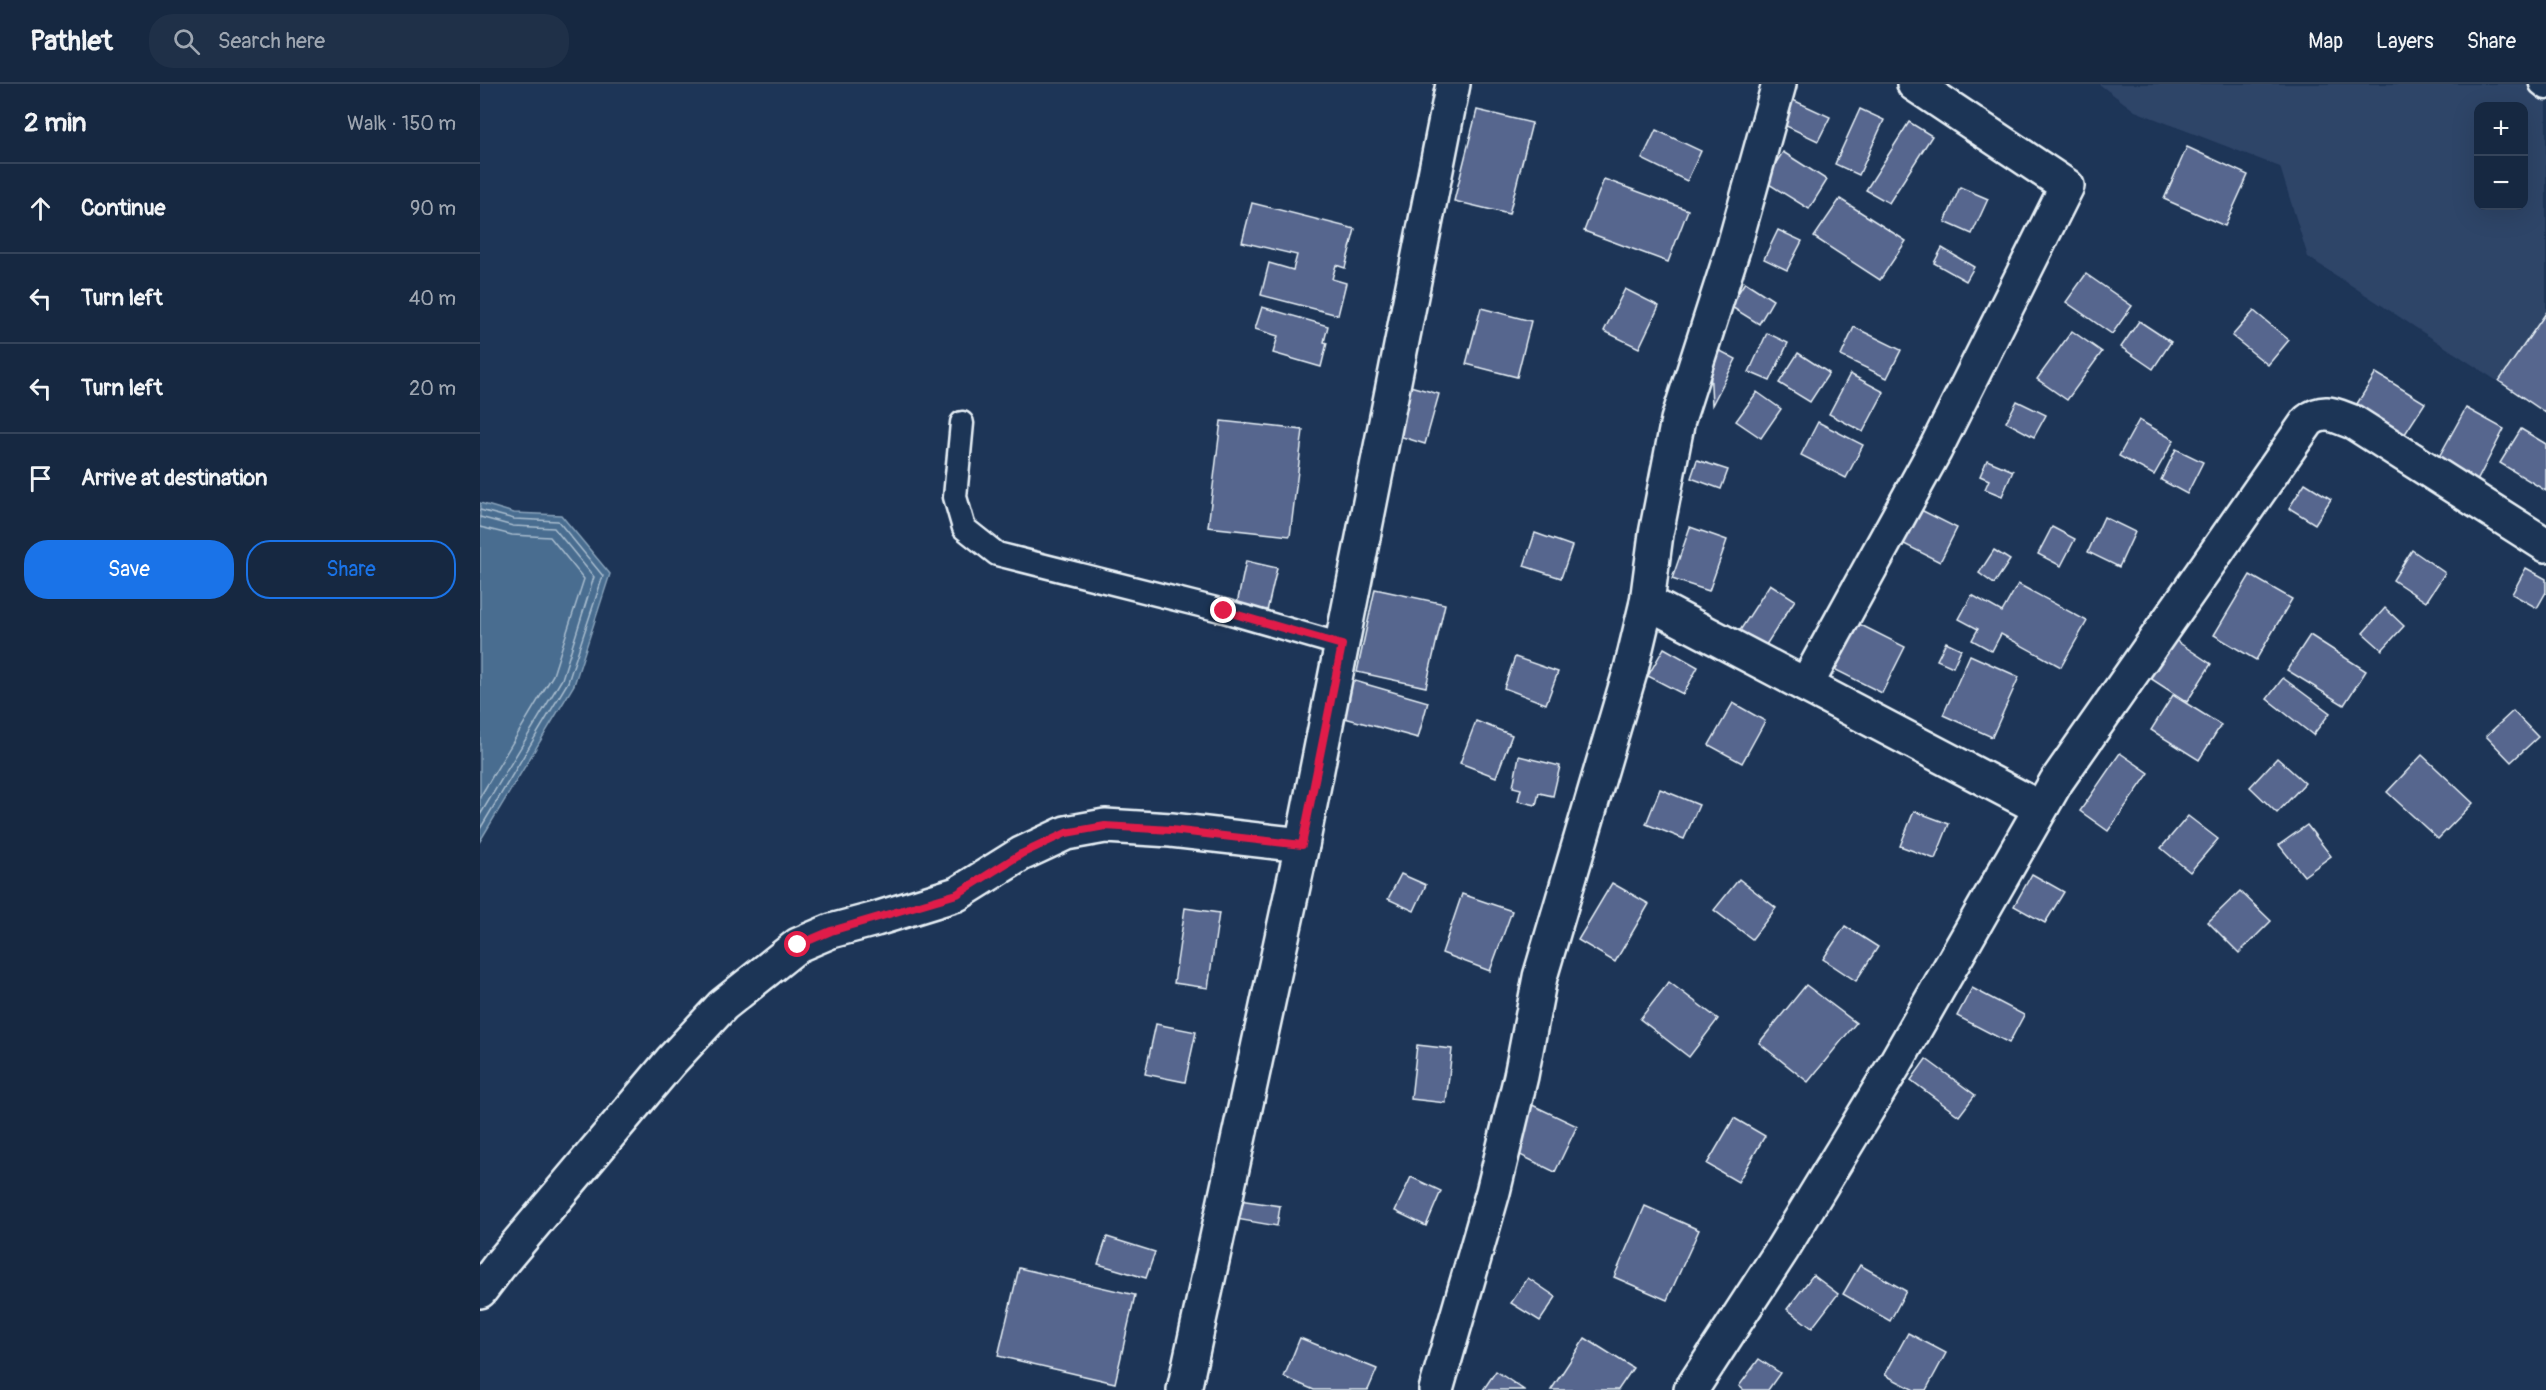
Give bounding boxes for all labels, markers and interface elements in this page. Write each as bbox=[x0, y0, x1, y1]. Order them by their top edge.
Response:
search box bbox=[149, 14, 569, 68]
text: Pathlet bbox=[30, 24, 113, 59]
icon: search bbox=[170, 25, 203, 58]
text: Search here bbox=[218, 27, 325, 55]
text: Map bbox=[2308, 28, 2343, 55]
text: Layers bbox=[2376, 28, 2434, 55]
text: Share bbox=[2467, 28, 2516, 55]
map controls bbox=[2474, 102, 2528, 210]
button: + bbox=[2474, 102, 2528, 156]
text: 2 min bbox=[24, 107, 86, 139]
text: Walk · 150 m bbox=[347, 111, 456, 136]
button: − bbox=[2474, 156, 2528, 210]
icon: ahead bbox=[24, 192, 57, 225]
text: Continue bbox=[81, 194, 165, 222]
text: 90 m bbox=[410, 196, 456, 221]
icon: left bbox=[24, 282, 57, 315]
text: Turn left bbox=[81, 284, 163, 312]
text: 40 m bbox=[409, 286, 456, 311]
icon: left bbox=[24, 372, 57, 405]
text: Turn left bbox=[81, 374, 163, 402]
text: 20 m bbox=[409, 376, 456, 401]
icon: arrive bbox=[24, 462, 57, 495]
text: Arrive at destination bbox=[81, 464, 267, 492]
button: Save bbox=[24, 540, 234, 599]
button: Share bbox=[246, 540, 456, 599]
route end bbox=[1210, 597, 1236, 623]
route start bbox=[784, 931, 810, 957]

